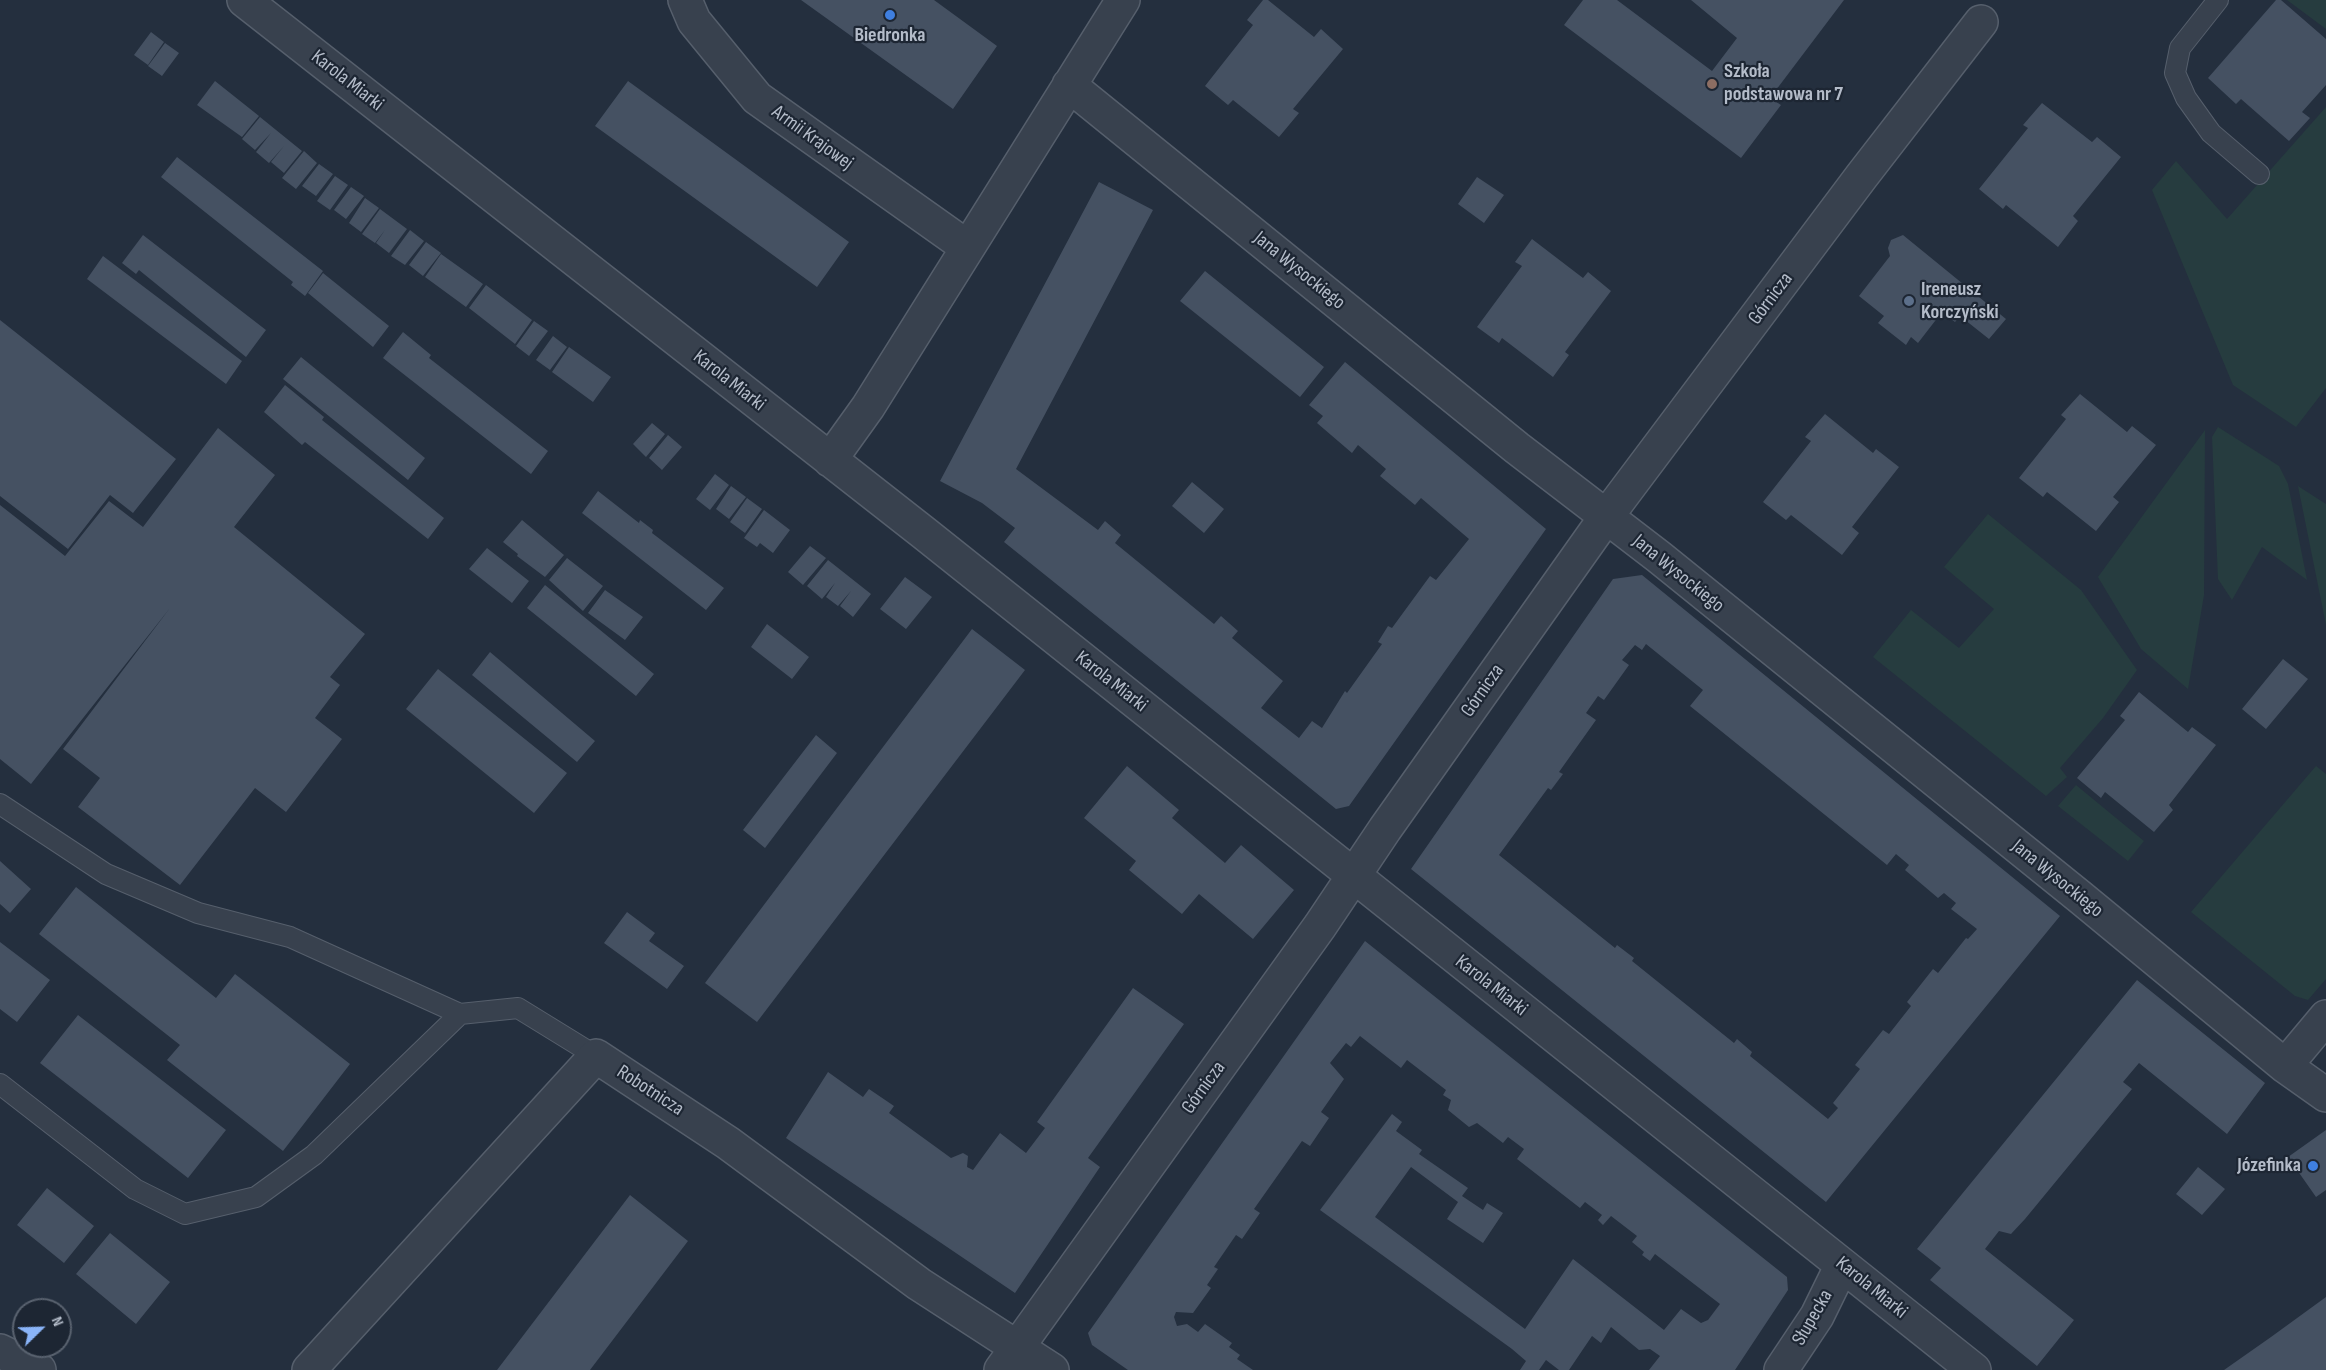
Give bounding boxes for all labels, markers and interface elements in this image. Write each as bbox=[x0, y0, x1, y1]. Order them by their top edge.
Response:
marker: Biedronka bbox=[883, 8, 897, 22]
place label: Biedronka bbox=[855, 24, 925, 48]
street label: Karola Miarki bbox=[306, 45, 388, 117]
place label: Szkoła podstawowa nr 7 bbox=[1724, 60, 1843, 107]
marker: Szkoła podstawowa nr 7 bbox=[1705, 77, 1719, 91]
street label: Armii Krajowej bbox=[767, 100, 857, 176]
street label: Jana Wysockiego bbox=[1248, 227, 1350, 315]
street label: Górnicza bbox=[1744, 268, 1798, 330]
place label: Ireneusz Korczyński bbox=[1921, 278, 1999, 325]
marker: Ireneusz Korczyński bbox=[1902, 294, 1916, 308]
street label: Karola Miarki bbox=[688, 345, 770, 417]
street label: Jana Wysockiego bbox=[1627, 530, 1729, 618]
street label: Karola Miarki bbox=[1070, 646, 1152, 718]
street label: Górnicza bbox=[1456, 660, 1510, 722]
street label: Jana Wysockiego bbox=[2006, 835, 2108, 923]
street label: Karola Miarki bbox=[1450, 950, 1532, 1022]
street label: Górnicza bbox=[1177, 1057, 1231, 1119]
street label: Robotnicza bbox=[612, 1061, 688, 1121]
place label: Józefinka bbox=[2237, 1154, 2301, 1178]
marker: Józefinka bbox=[2306, 1159, 2320, 1173]
street label: Karola Miarki bbox=[1830, 1252, 1912, 1324]
street label: Słupecka bbox=[1788, 1286, 1838, 1350]
north arrow bbox=[12, 1298, 72, 1358]
text: N bbox=[47, 1314, 68, 1329]

